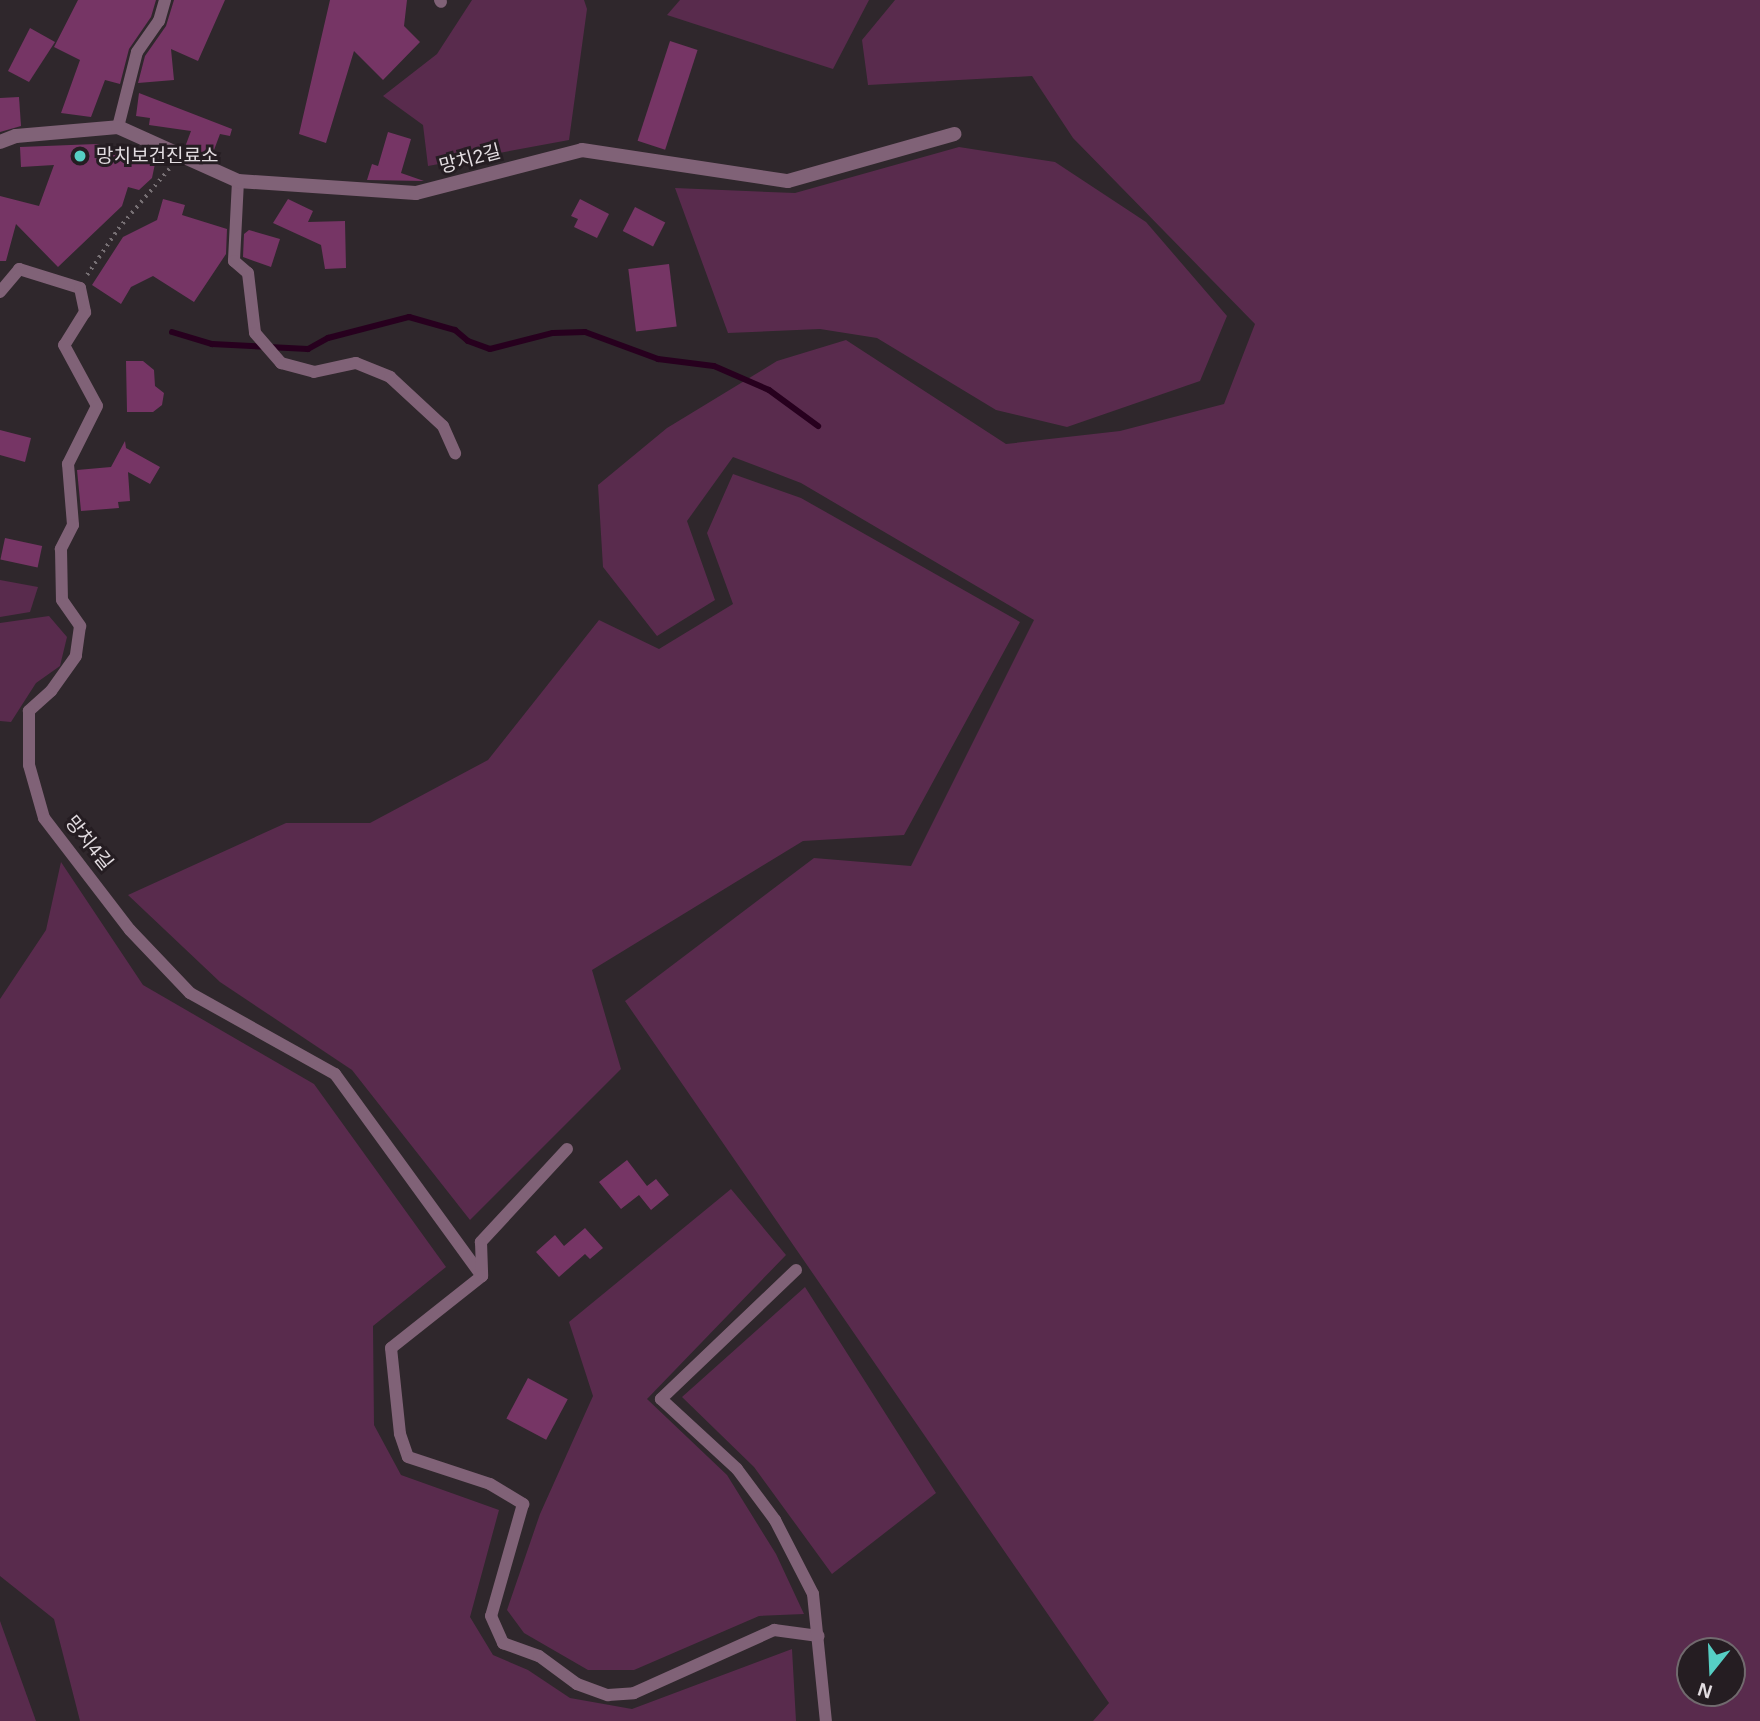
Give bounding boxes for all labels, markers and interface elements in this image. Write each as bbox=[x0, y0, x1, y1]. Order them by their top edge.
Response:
street label: 망치2길 bbox=[437, 140, 503, 178]
place label: 망치보건진료소 bbox=[96, 145, 218, 167]
marker: 망치보건진료소 bbox=[70, 146, 90, 166]
street label: 망치4길 bbox=[60, 811, 118, 875]
north arrow bbox=[1676, 1637, 1746, 1707]
text: N bbox=[1695, 1678, 1715, 1703]

